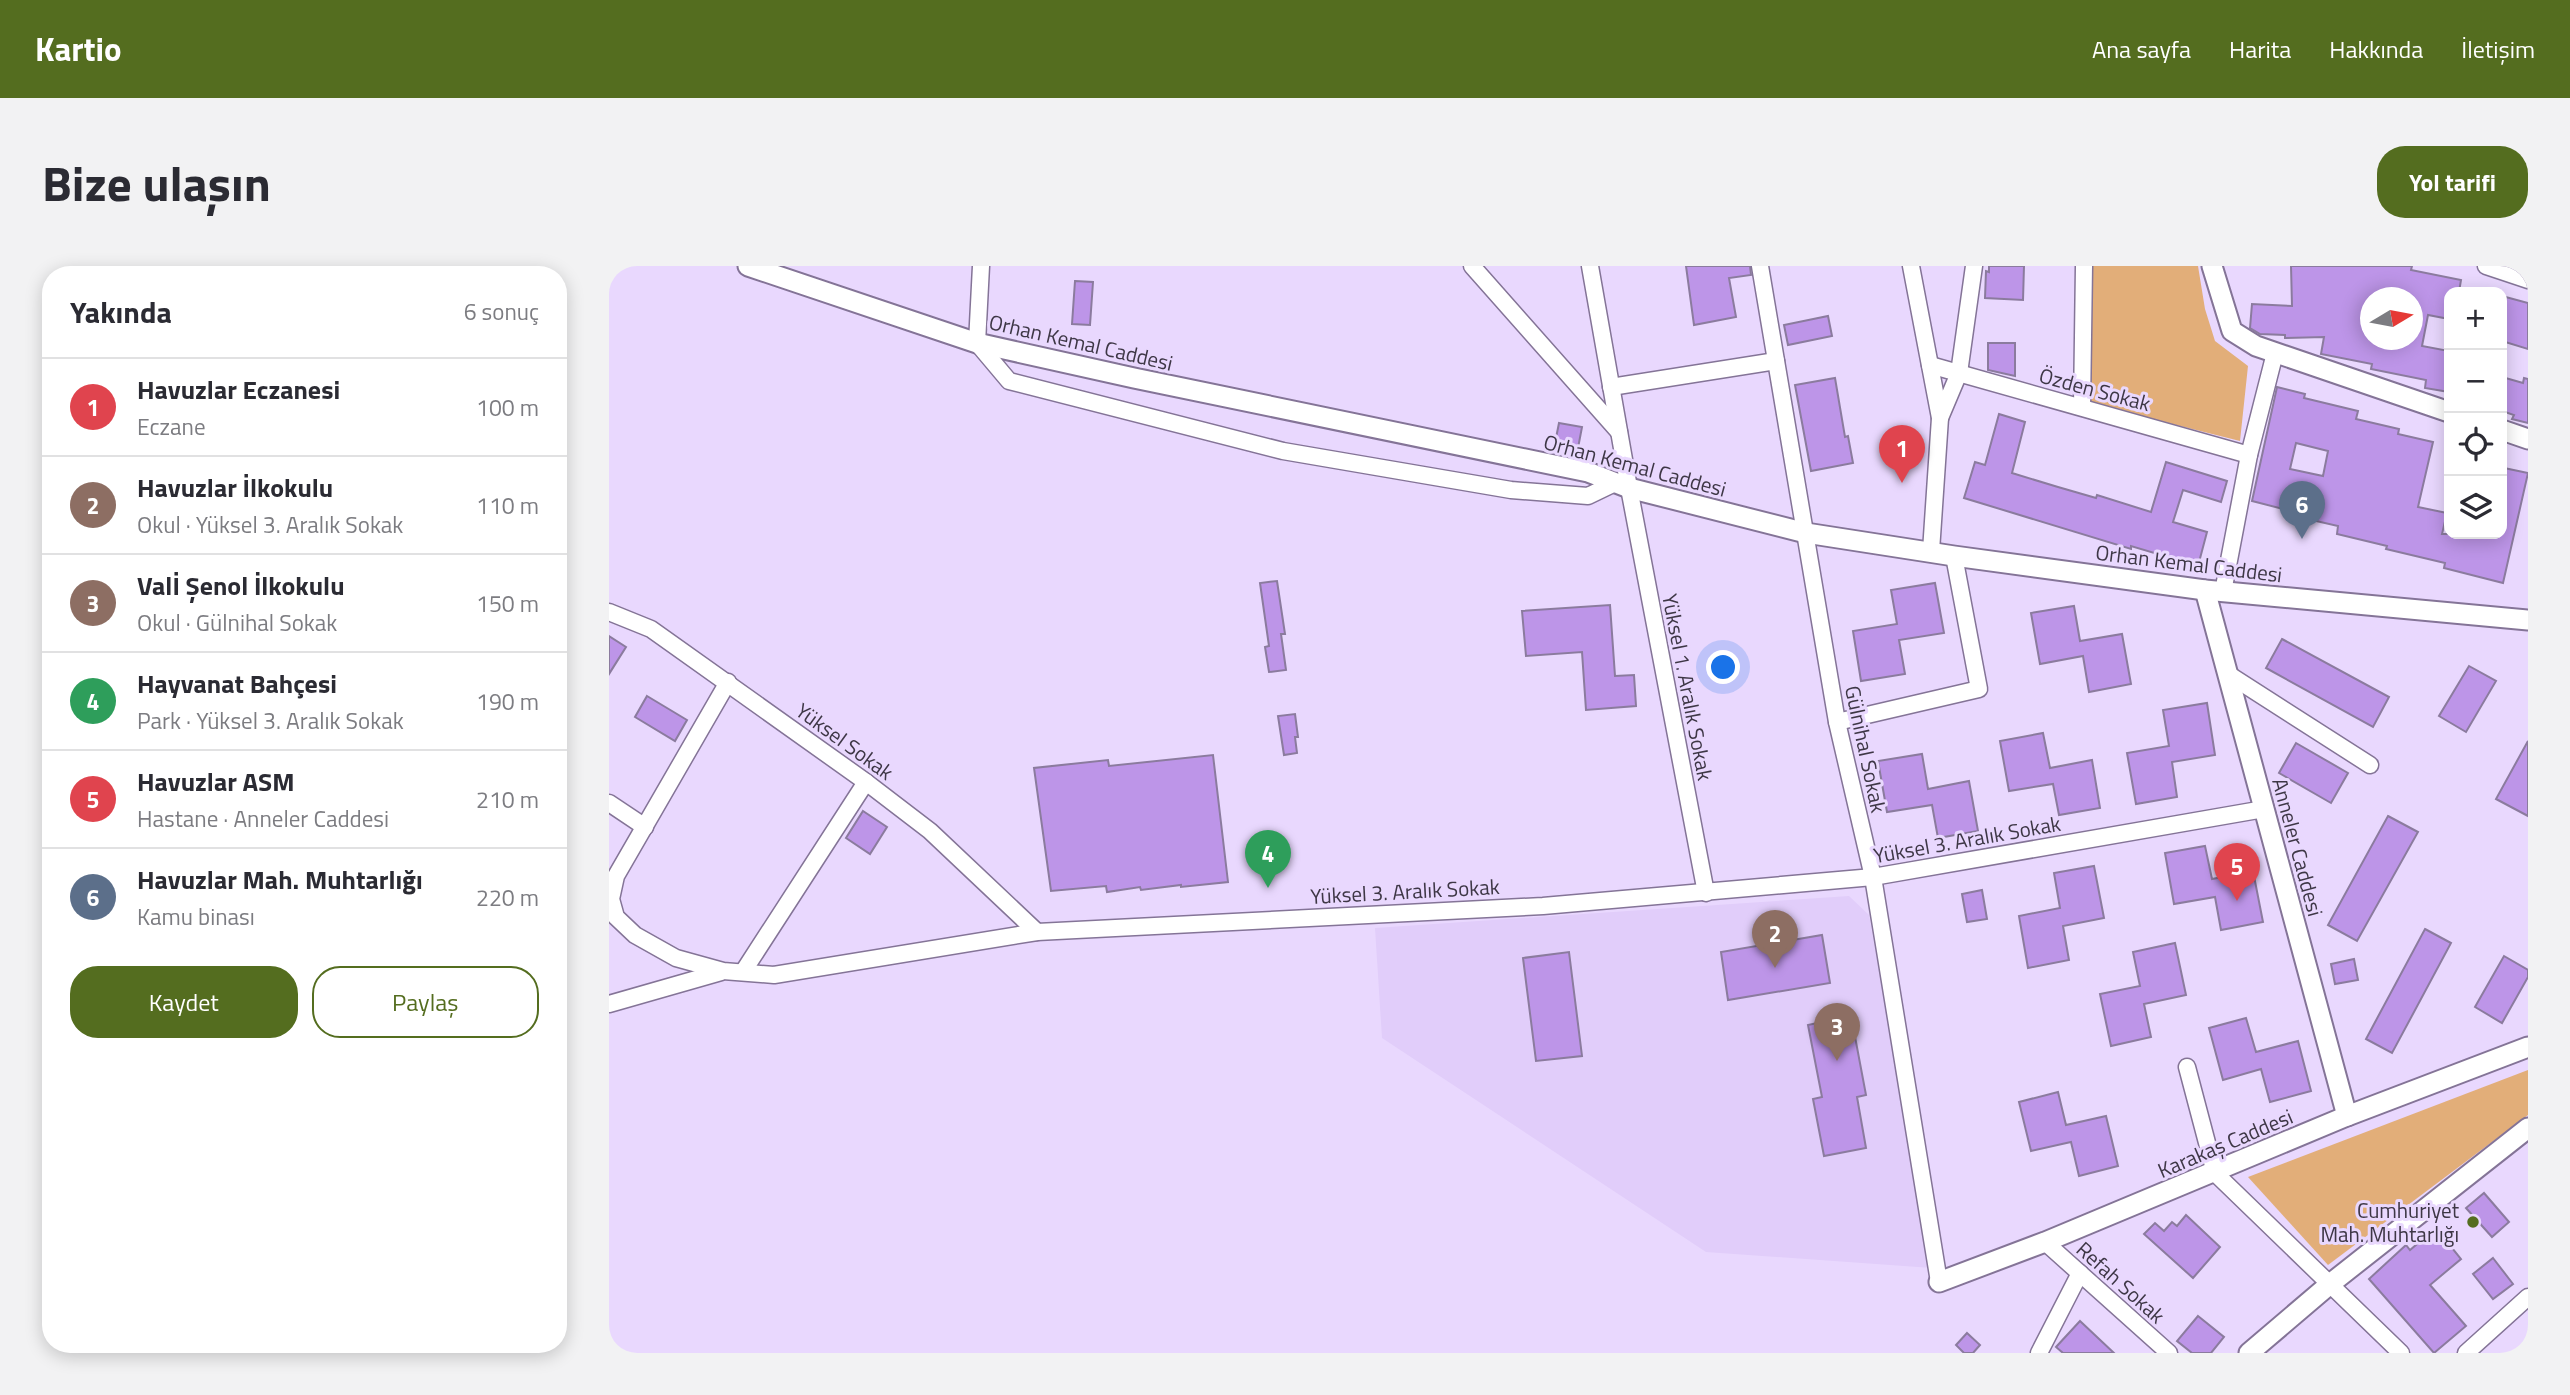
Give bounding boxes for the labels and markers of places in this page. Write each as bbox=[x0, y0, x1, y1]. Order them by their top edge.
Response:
pin: 1 bbox=[1879, 425, 1925, 483]
pin: 6 bbox=[2279, 481, 2325, 539]
pin: 4 bbox=[1245, 830, 1291, 888]
pin: 5 bbox=[2214, 843, 2260, 901]
pin: 2 bbox=[1752, 910, 1798, 968]
pin: 3 bbox=[1814, 1003, 1860, 1061]
place label: Cumhuriyet Mah. Muhtarlığı bbox=[2320, 1194, 2460, 1250]
marker: Cumhuriyet Mah. Muhtarlığı bbox=[2465, 1214, 2481, 1230]

